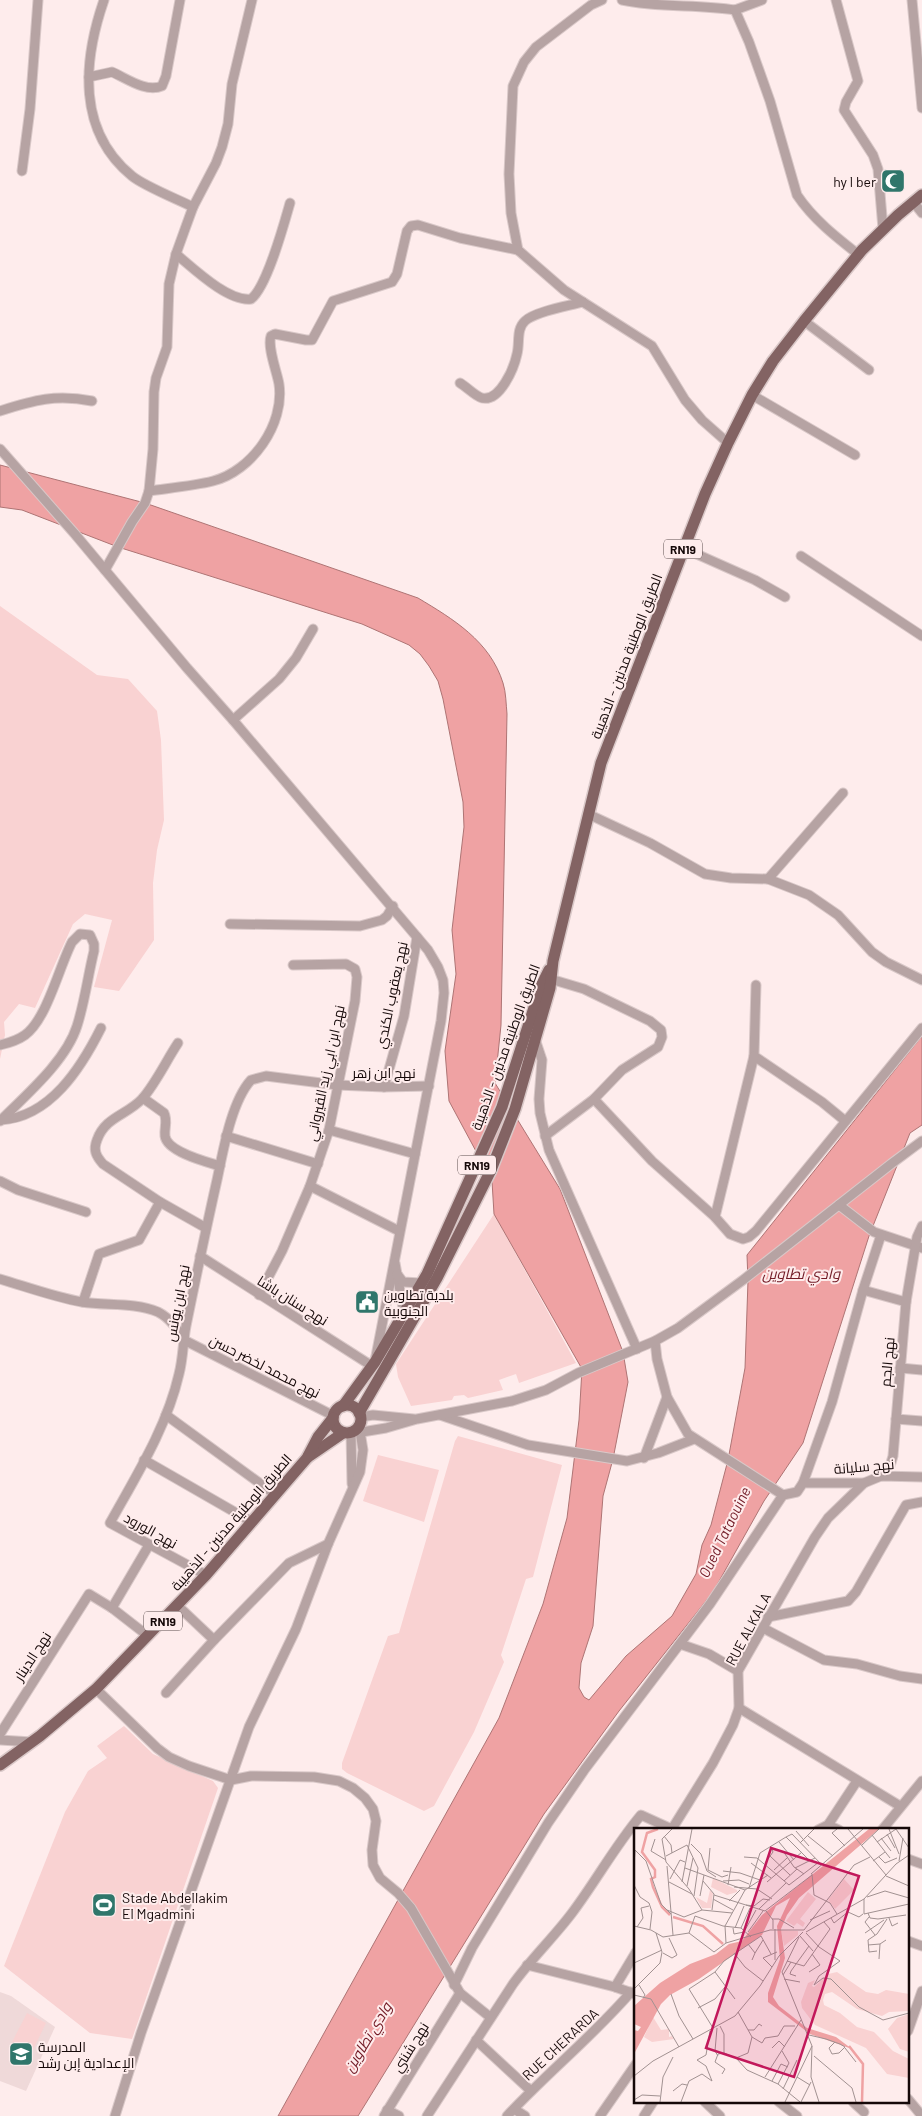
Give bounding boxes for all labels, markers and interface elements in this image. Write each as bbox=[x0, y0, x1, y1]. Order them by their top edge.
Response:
mosque icon: hy l ber bbox=[880, 168, 906, 194]
place label: hy l ber bbox=[833, 173, 876, 190]
road number: RN19 bbox=[664, 540, 702, 558]
street label: الطريق الوطنية مدنين - الذهيبة bbox=[587, 571, 666, 741]
street label: نهج يعقوب الكندي bbox=[371, 940, 415, 1051]
street label: الطريق الوطنية مدنين - الذهيبة bbox=[467, 962, 544, 1133]
street label: نهج ابن ابي زيد القيرواني bbox=[302, 1003, 352, 1143]
street label: نهج ابن زهر bbox=[351, 1064, 416, 1082]
road number: RN19 bbox=[458, 1156, 496, 1174]
street label: نهج ابن يونس bbox=[161, 1263, 194, 1343]
water label: وادي تطاوين bbox=[762, 1264, 841, 1286]
street label: نهج سنان باشا bbox=[254, 1272, 331, 1329]
place label: بلدية تطاوين الجنوبية bbox=[384, 1286, 454, 1319]
public building icon: بلدية تطاوين الجنوبية bbox=[354, 1289, 380, 1315]
street label: نهج محمد لخضر حسن bbox=[206, 1331, 323, 1402]
street label: نهج الجم bbox=[876, 1336, 900, 1388]
street label: الطريق الوطنية مدنين - الذهيبة bbox=[167, 1450, 296, 1594]
street label: نهج سليانة bbox=[833, 1455, 895, 1478]
water label: Oued Tataouine bbox=[694, 1483, 754, 1580]
street label: نهج الورود bbox=[121, 1508, 181, 1552]
street label: RUE ALKALA bbox=[722, 1589, 774, 1668]
road number: RN19 bbox=[144, 1612, 182, 1630]
street label: نهج الدينار bbox=[9, 1628, 55, 1685]
inset map bbox=[634, 1828, 910, 2104]
place label: Stade Abdelاakim El Mgadmini bbox=[122, 1889, 228, 1922]
sports icon: Stade Abdelاakim El Mgadmini bbox=[91, 1892, 117, 1918]
water label: وادي تطاوين bbox=[339, 1998, 399, 2077]
street label: RUE CHERARDA bbox=[518, 2004, 602, 2084]
street label: نهج شنني bbox=[388, 2019, 435, 2077]
place label: المدرسة الإعدادية إبن رشد bbox=[38, 2038, 135, 2072]
school or university icon: المدرسة الإعدادية إبن رشد bbox=[8, 2041, 34, 2067]

